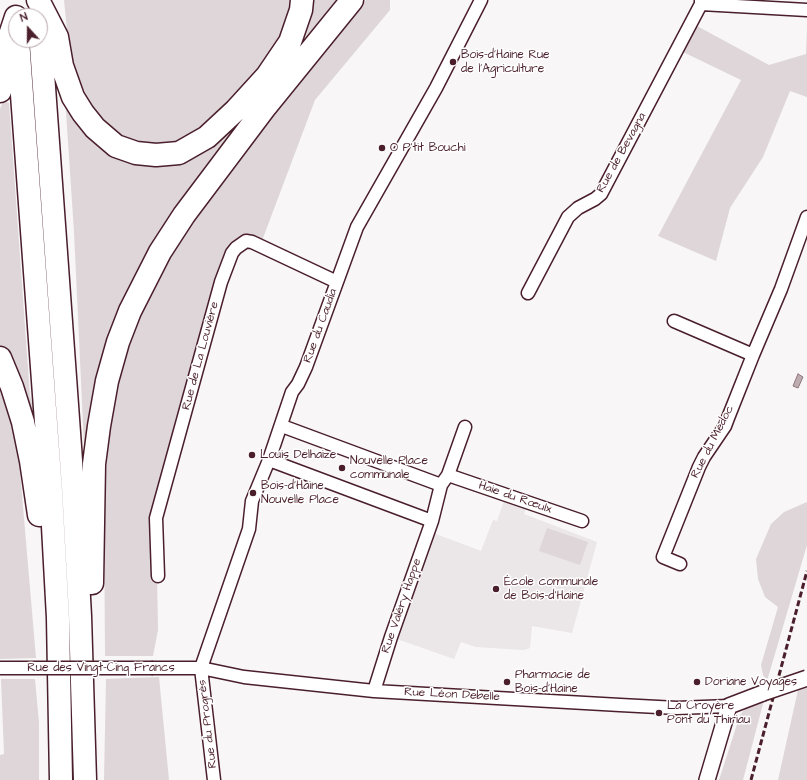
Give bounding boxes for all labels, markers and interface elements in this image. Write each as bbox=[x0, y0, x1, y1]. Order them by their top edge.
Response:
north arrow bbox=[8, 8, 48, 48]
text: N bbox=[18, 9, 30, 26]
place label: Bois-d'Haine Rue de l'Agriculture bbox=[461, 48, 550, 76]
marker: Bois-d'Haine Rue de l'Agriculture bbox=[448, 57, 458, 67]
street label: Rue de Bevagna bbox=[594, 111, 650, 195]
place label: O P'tit Bouchi bbox=[390, 141, 465, 155]
marker: O P'tit Bouchi bbox=[377, 143, 387, 153]
street label: Rue du Caudia bbox=[301, 287, 341, 365]
street label: Rue de La Louvière bbox=[180, 300, 222, 412]
street label: Rue du Médoc bbox=[688, 403, 738, 481]
place label: Louis Delhaize bbox=[260, 448, 336, 462]
marker: Louis Delhaize bbox=[247, 450, 257, 460]
place label: Nouvelle Place communale bbox=[350, 454, 428, 482]
marker: Nouvelle Place communale bbox=[337, 463, 347, 473]
place label: Bois-d'Haine Nouvelle Place bbox=[261, 479, 339, 507]
street label: Haie du Rœulx bbox=[476, 479, 554, 517]
marker: Bois-d'Haine Nouvelle Place bbox=[248, 488, 258, 498]
street label: Rue Valéry Happe bbox=[379, 557, 425, 655]
place label: École communale de Bois-d'Haine bbox=[504, 575, 598, 603]
marker: École communale de Bois-d'Haine bbox=[491, 584, 501, 594]
street label: Rue des Vingt-Cinq Francs bbox=[27, 661, 175, 675]
place label: Pharmacie de Bois-d'Haine bbox=[515, 668, 590, 696]
place label: Doriane Voyages bbox=[705, 675, 797, 689]
marker: Pharmacie de Bois-d'Haine bbox=[502, 677, 512, 687]
marker: Doriane Voyages bbox=[692, 677, 702, 687]
street label: Rue du Progrès bbox=[195, 679, 221, 769]
street label: Rue Léon Debelle bbox=[404, 685, 500, 705]
place label: La Croyère Pont du Thiriau bbox=[667, 699, 750, 727]
marker: La Croyère Pont du Thiriau bbox=[654, 708, 664, 718]

